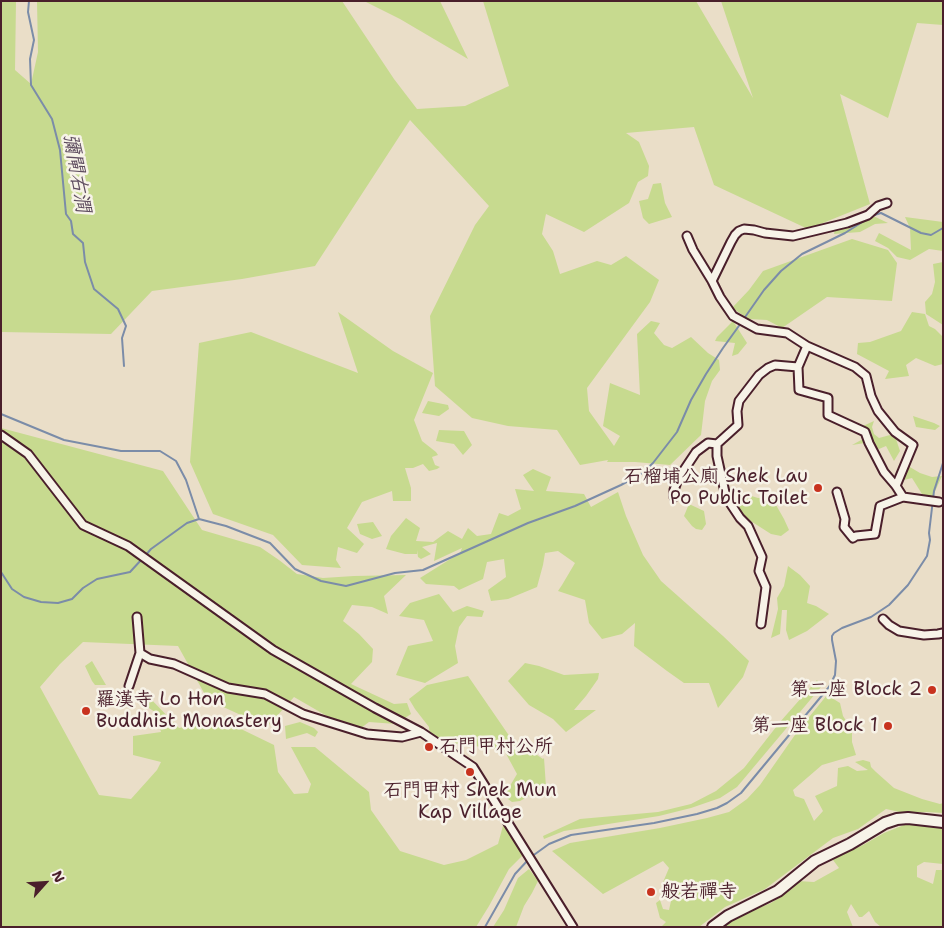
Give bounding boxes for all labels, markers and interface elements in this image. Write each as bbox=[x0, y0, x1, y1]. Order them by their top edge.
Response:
water label: 彌閘右澗 bbox=[57, 132, 95, 214]
place label: 石榴埔公廁 Shek Lau Po Public Toilet bbox=[624, 466, 808, 510]
marker: 石榴埔公廁 Shek Lau Po Public Toilet bbox=[812, 482, 824, 494]
place label: 第二座 Block 2 bbox=[790, 679, 922, 701]
marker: 第二座 Block 2 bbox=[926, 684, 938, 696]
place label: 羅漢寺 Lo Hon Buddhist Monastery bbox=[96, 689, 282, 733]
marker: 羅漢寺 Lo Hon Buddhist Monastery bbox=[80, 705, 92, 717]
place label: 第一座 Block 1 bbox=[751, 715, 878, 737]
marker: 第一座 Block 1 bbox=[882, 720, 894, 732]
place label: 石門甲村公所 bbox=[439, 736, 553, 758]
marker: 石門甲村公所 bbox=[423, 741, 435, 753]
marker: 石門甲村 Shek Mun Kap Village bbox=[464, 766, 476, 778]
place label: 石門甲村 Shek Mun Kap Village bbox=[383, 780, 557, 824]
north arrow bbox=[20, 858, 70, 908]
text: N bbox=[48, 867, 69, 885]
place label: 般若禪寺 bbox=[661, 881, 737, 903]
marker: 般若禪寺 bbox=[645, 886, 657, 898]

